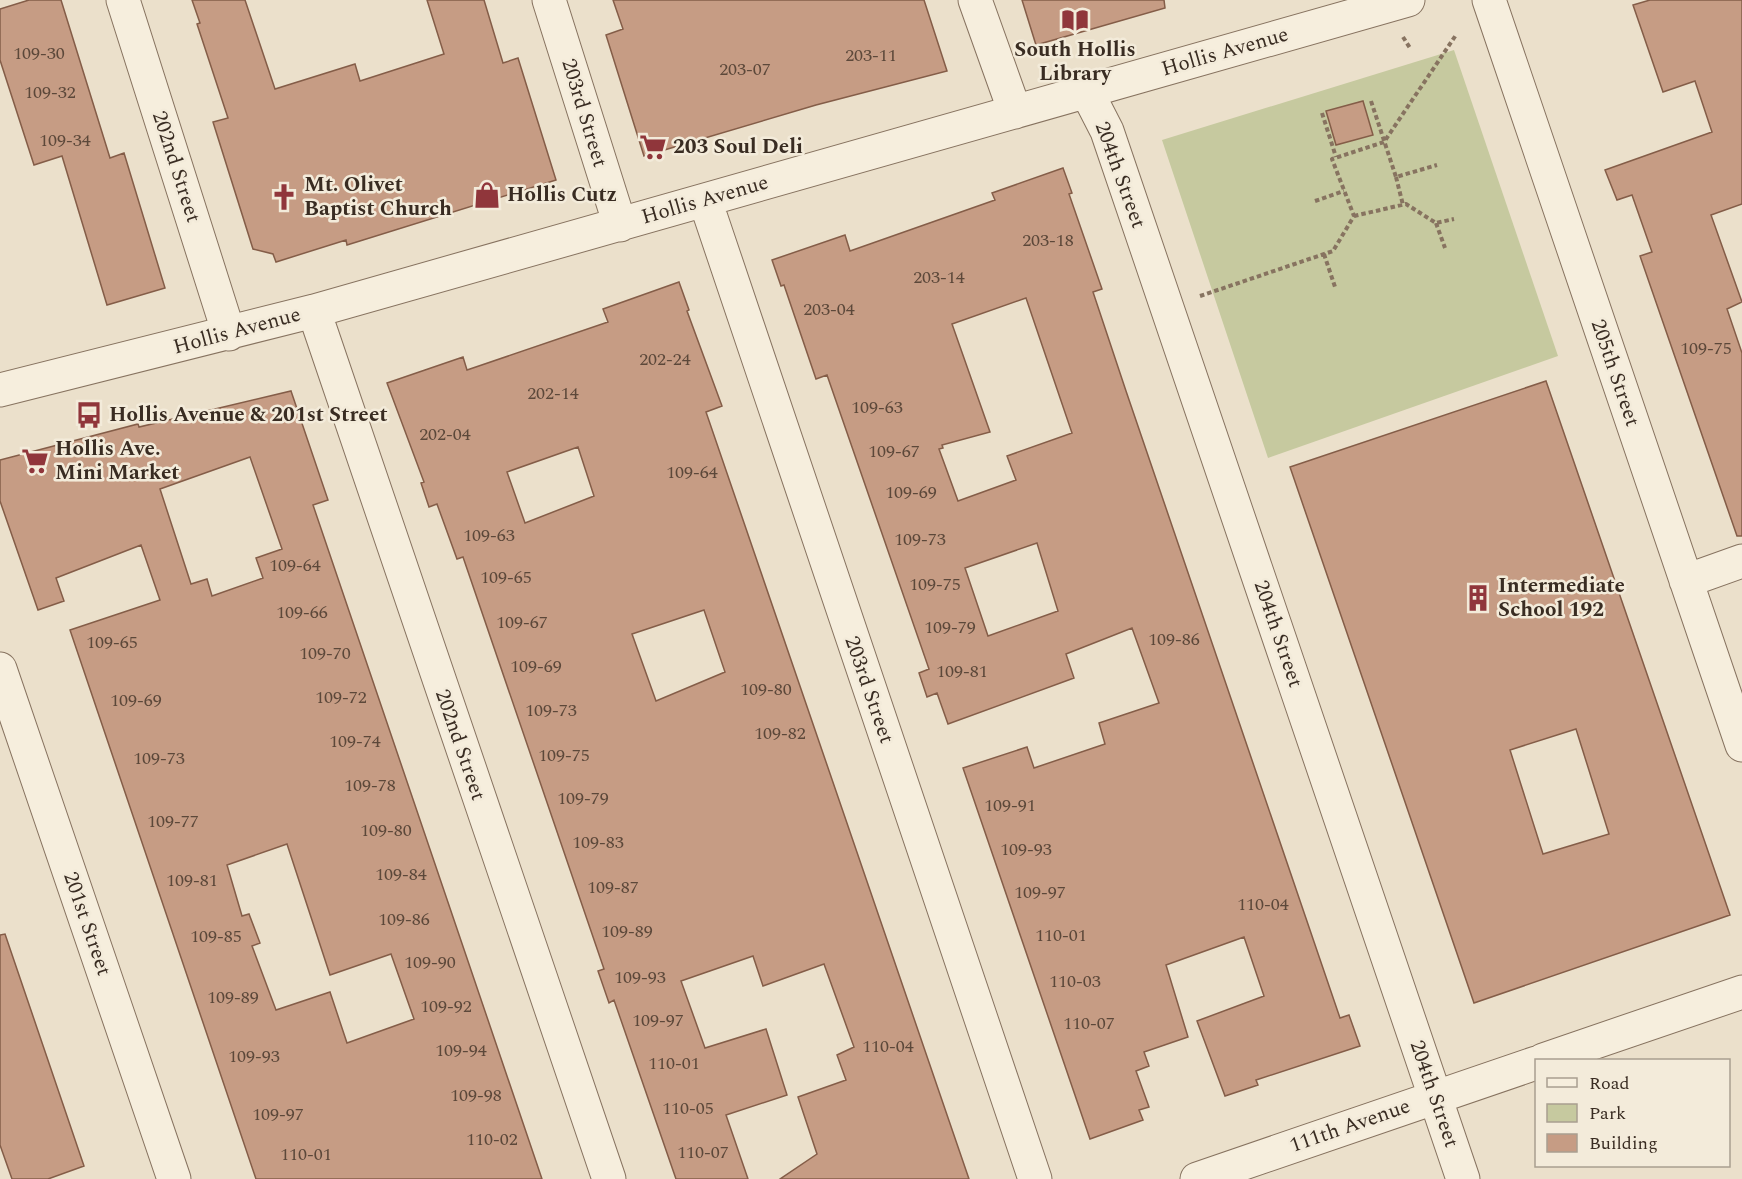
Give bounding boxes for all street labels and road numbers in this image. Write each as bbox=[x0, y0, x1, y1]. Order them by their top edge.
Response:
street label: Hollis Avenue bbox=[1158, 19, 1292, 85]
street label: 203rd Street bbox=[552, 55, 616, 171]
street label: 202nd Street bbox=[143, 107, 209, 227]
street label: 204th Street bbox=[1086, 117, 1154, 233]
street label: Hollis Avenue bbox=[638, 167, 772, 233]
street label: Hollis Avenue bbox=[170, 299, 304, 363]
street label: 205th Street bbox=[1582, 315, 1648, 431]
street label: 204th Street bbox=[1245, 576, 1311, 692]
street label: 203rd Street bbox=[836, 632, 902, 748]
street label: 202nd Street bbox=[426, 685, 494, 805]
street label: 201st Street bbox=[54, 868, 120, 980]
street label: 204th Street bbox=[1401, 1036, 1467, 1152]
street label: 111th Avenue bbox=[1285, 1090, 1415, 1162]

